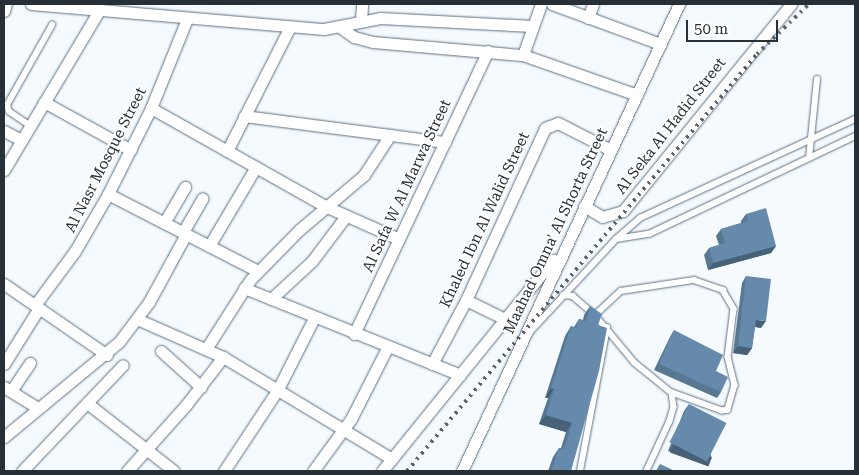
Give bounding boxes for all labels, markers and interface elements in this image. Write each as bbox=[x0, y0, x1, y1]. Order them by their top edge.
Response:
scale bar bbox=[689, 10, 782, 42]
text: 50 m bbox=[694, 20, 728, 38]
street label: Al Seka Al Hadid Street bbox=[612, 54, 730, 198]
street label: Al Nasr Mosque Street bbox=[62, 84, 150, 236]
street label: Al Safa W Al Marwa Street bbox=[359, 97, 455, 275]
street label: Maahad Omna' Al Shorta Street bbox=[500, 125, 612, 337]
street label: Khaled Ibn Al Walid Street bbox=[436, 129, 534, 311]

